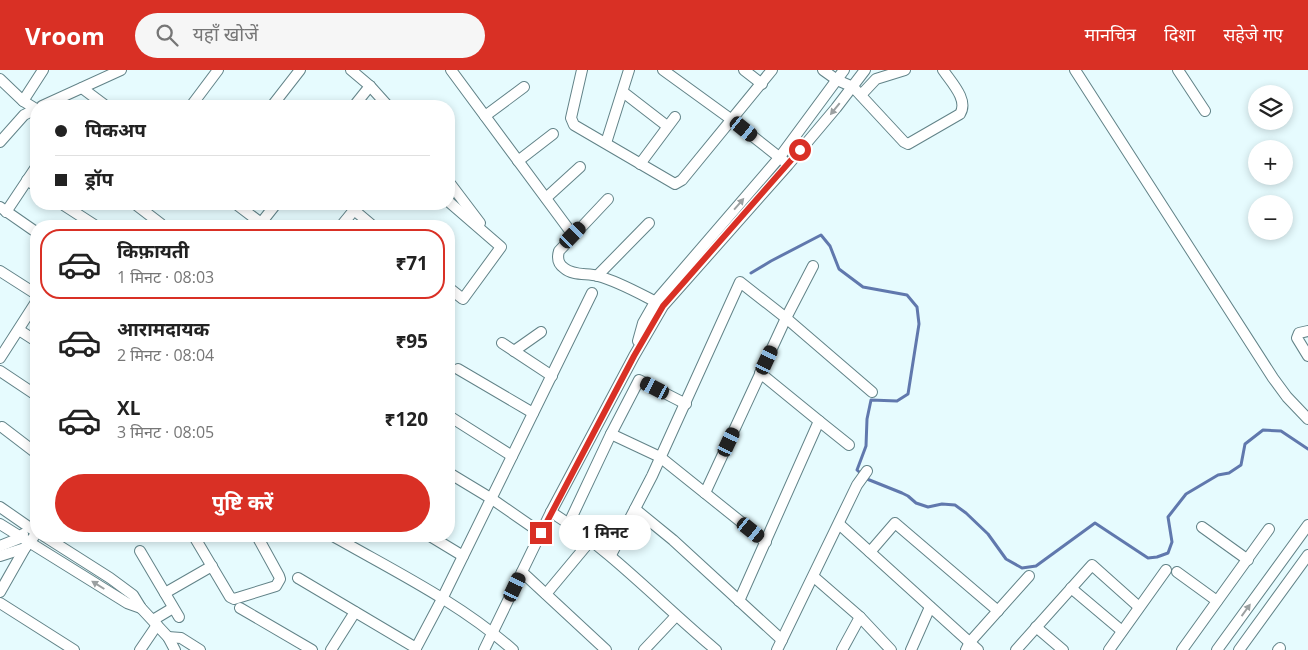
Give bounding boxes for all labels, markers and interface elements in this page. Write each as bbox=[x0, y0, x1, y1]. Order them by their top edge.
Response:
search box bbox=[135, 13, 485, 58]
text: Vroom bbox=[25, 19, 105, 52]
icon: search bbox=[153, 21, 181, 49]
text: यहाँ खोजें bbox=[193, 21, 258, 47]
text: मानचित्र bbox=[1085, 22, 1136, 46]
text: दिशा bbox=[1164, 22, 1195, 46]
text: सहेजे गए bbox=[1223, 22, 1283, 46]
map controls bbox=[1248, 85, 1293, 240]
button: layers bbox=[1248, 85, 1293, 130]
one-way arrow bbox=[830, 102, 841, 115]
car bbox=[727, 114, 760, 144]
text: पिकअप bbox=[85, 117, 146, 143]
route start bbox=[789, 139, 811, 161]
button: + bbox=[1248, 140, 1293, 185]
text: ड्रॉप bbox=[85, 166, 113, 192]
button: − bbox=[1248, 195, 1293, 240]
one-way arrow bbox=[734, 197, 745, 210]
car bbox=[557, 219, 588, 251]
text: किफ़ायती bbox=[117, 238, 189, 264]
icon: car bbox=[57, 242, 102, 287]
text: ₹71 bbox=[395, 250, 428, 276]
text: 1 मिनट · 08:03 bbox=[117, 266, 214, 288]
text: आरामदायक bbox=[117, 316, 209, 342]
icon: car bbox=[57, 320, 102, 365]
text: ₹95 bbox=[395, 328, 428, 354]
car bbox=[753, 343, 780, 377]
text: 2 मिनट · 08:04 bbox=[117, 344, 214, 366]
car bbox=[638, 375, 671, 401]
text: XL bbox=[117, 395, 140, 421]
icon: car bbox=[57, 398, 102, 443]
text: ₹120 bbox=[385, 406, 428, 432]
text: 3 मिनट · 08:05 bbox=[117, 421, 214, 443]
car bbox=[715, 425, 742, 459]
button: पुष्टि करें bbox=[55, 474, 430, 532]
car bbox=[734, 515, 767, 545]
callout: 1 मिनट bbox=[558, 516, 651, 550]
text: 1 मिनट bbox=[582, 521, 628, 543]
route end bbox=[530, 522, 552, 544]
car bbox=[501, 570, 528, 604]
one-way arrow bbox=[91, 581, 104, 590]
one-way arrow bbox=[1241, 604, 1251, 617]

